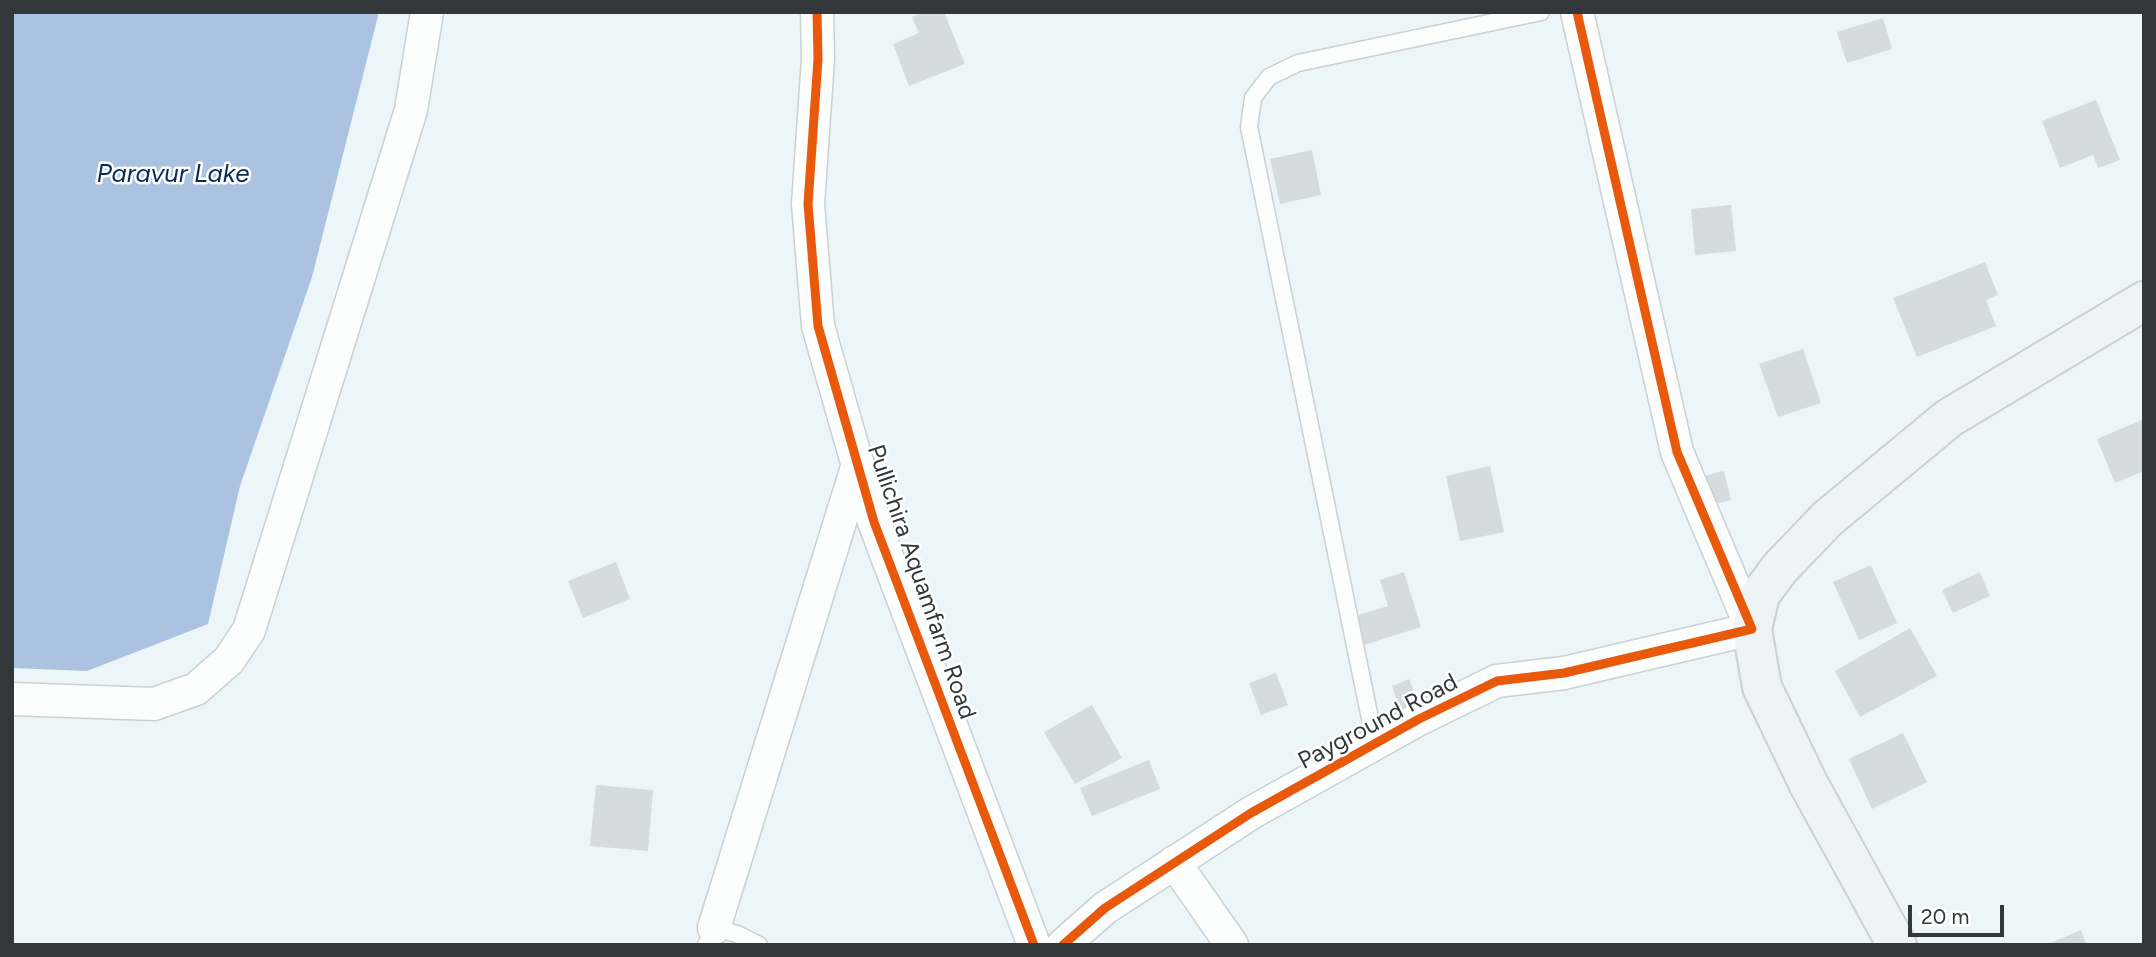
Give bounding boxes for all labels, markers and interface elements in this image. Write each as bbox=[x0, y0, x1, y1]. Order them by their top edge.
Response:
water label: Paravur Lake bbox=[97, 158, 249, 190]
street label: Pullichira Aquamfarm Road bbox=[860, 441, 982, 723]
street label: Payground Road bbox=[1293, 668, 1463, 776]
scale bar bbox=[1911, 890, 2007, 934]
text: 20 m bbox=[1921, 904, 1969, 929]

